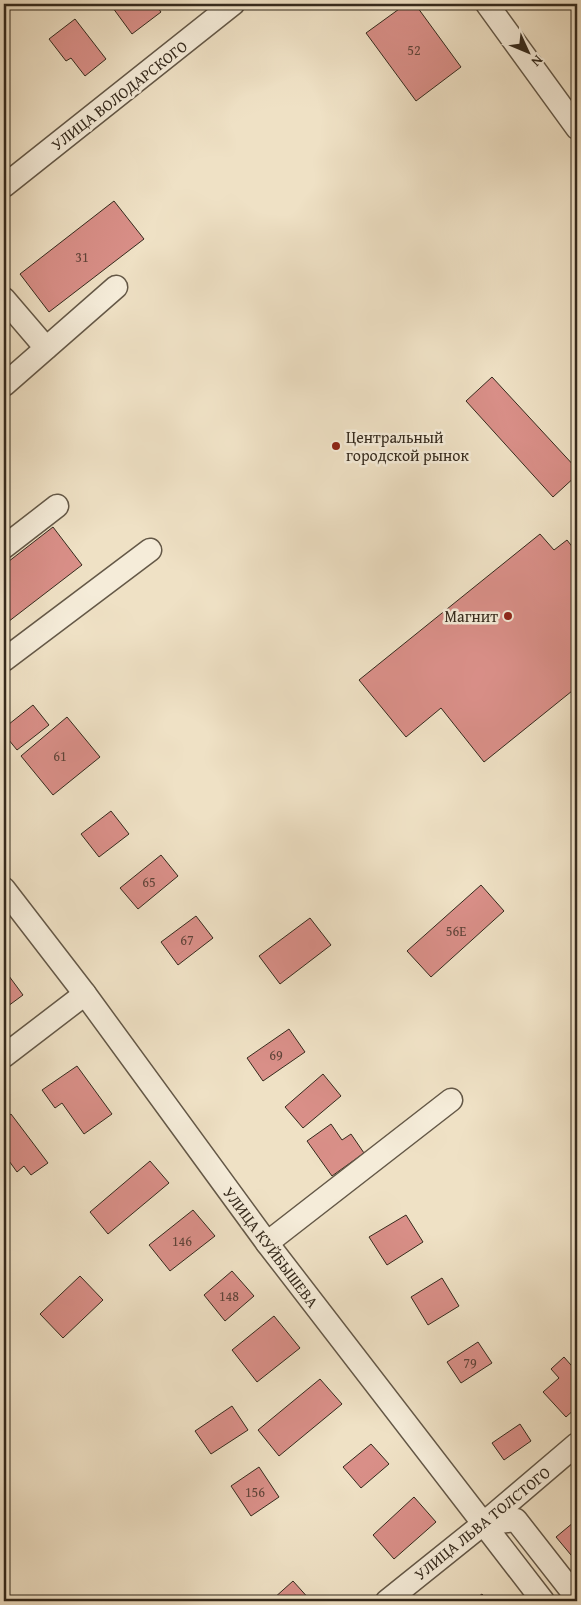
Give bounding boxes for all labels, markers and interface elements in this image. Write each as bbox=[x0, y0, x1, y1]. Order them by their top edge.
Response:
north arrow bbox=[504, 28, 554, 78]
street label: УЛИЦА ВОЛОДАРСКОГО bbox=[46, 34, 192, 156]
house number: 52 bbox=[407, 40, 421, 60]
text: N bbox=[526, 51, 548, 72]
house number: 31 bbox=[75, 247, 89, 267]
place label: Центральный городской рынок bbox=[346, 425, 469, 467]
marker: Центральный городской рынок bbox=[330, 440, 342, 452]
place label: Магнит bbox=[445, 604, 498, 628]
marker: Магнит bbox=[502, 610, 514, 622]
house number: 61 bbox=[53, 746, 67, 766]
house number: 65 bbox=[142, 872, 156, 892]
house number: 56Е bbox=[446, 921, 466, 941]
house number: 67 bbox=[180, 930, 194, 950]
house number: 69 bbox=[269, 1045, 283, 1065]
street label: УЛИЦА КУЙБЫШЕВА bbox=[217, 1181, 325, 1313]
house number: 146 bbox=[172, 1231, 192, 1251]
house number: 148 bbox=[219, 1286, 239, 1306]
house number: 79 bbox=[463, 1353, 477, 1373]
street label: УЛИЦА ЛЬВА ТОЛСТОГО bbox=[409, 1460, 556, 1586]
house number: 156 bbox=[245, 1482, 265, 1502]

